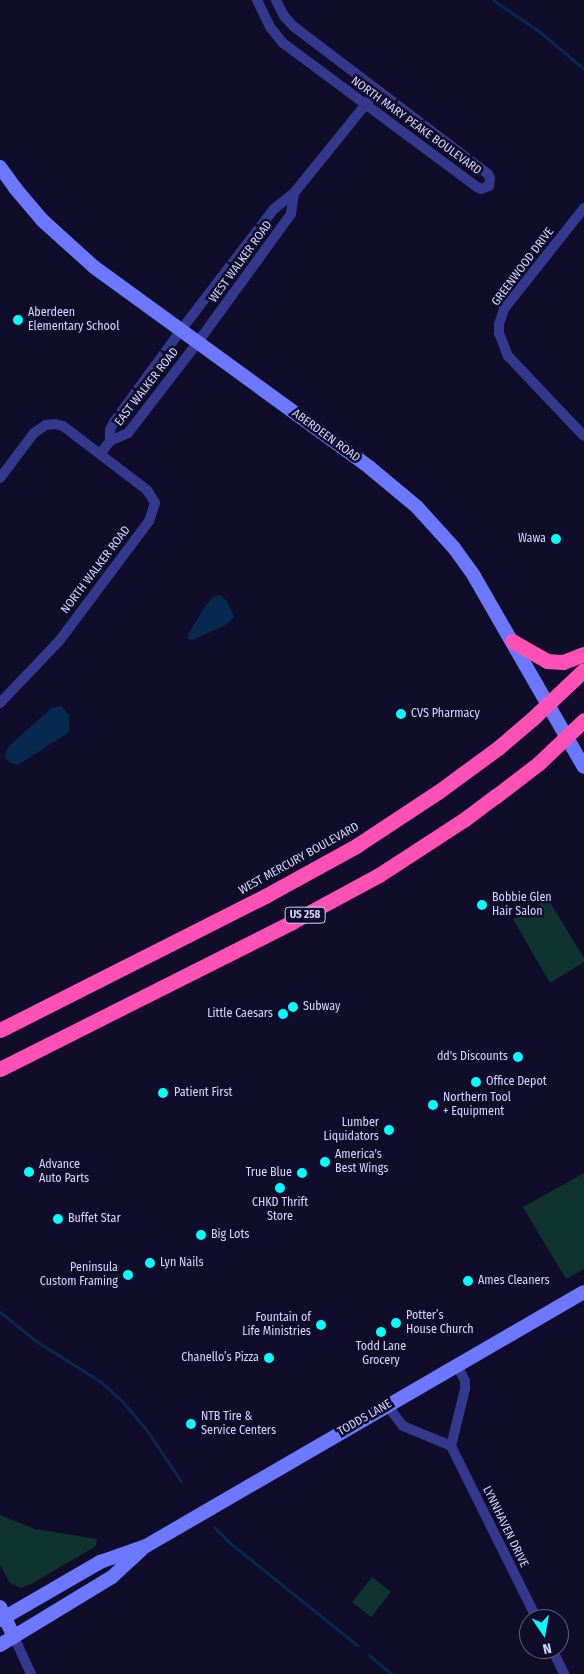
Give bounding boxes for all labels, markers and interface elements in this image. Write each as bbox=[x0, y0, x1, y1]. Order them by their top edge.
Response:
street label: NORTH MARY PEAKE BOULEVARD bbox=[348, 74, 484, 178]
street label: WEST WALKER ROAD bbox=[206, 218, 276, 306]
street label: GREENWOOD DRIVE bbox=[489, 225, 557, 309]
place label: Aberdeen Elementary School bbox=[28, 306, 119, 334]
marker: Aberdeen Elementary School bbox=[12, 314, 24, 326]
street label: EAST WALKER ROAD bbox=[112, 345, 182, 429]
street label: ABERDEEN ROAD bbox=[289, 407, 363, 465]
street label: NORTH WALKER ROAD bbox=[58, 523, 134, 617]
place label: Wawa bbox=[518, 532, 546, 546]
marker: Wawa bbox=[550, 533, 562, 545]
place label: CVS Pharmacy bbox=[411, 707, 480, 721]
marker: CVS Pharmacy bbox=[395, 708, 407, 720]
street label: WEST MERCURY BOULEVARD bbox=[236, 820, 362, 898]
place label: Bobbie Glen Hair Salon bbox=[492, 891, 552, 919]
marker: Bobbie Glen Hair Salon bbox=[476, 899, 488, 911]
road number: US 258 bbox=[284, 906, 326, 924]
place label: Subway bbox=[303, 1000, 340, 1014]
marker: Subway bbox=[287, 1001, 299, 1013]
place label: Little Caesars bbox=[207, 1007, 273, 1021]
marker: Little Caesars bbox=[277, 1008, 289, 1020]
place label: dd's Discounts bbox=[437, 1050, 508, 1064]
marker: dd's Discounts bbox=[512, 1051, 524, 1063]
place label: Office Depot bbox=[486, 1075, 547, 1089]
marker: Office Depot bbox=[470, 1076, 482, 1088]
marker: Patient First bbox=[156, 1086, 170, 1100]
place label: Patient First bbox=[174, 1086, 232, 1100]
place label: Northern Tool + Equipment bbox=[443, 1091, 511, 1119]
marker: Northern Tool + Equipment bbox=[427, 1099, 439, 1111]
place label: Lumber Liquidators bbox=[323, 1116, 379, 1144]
marker: Lumber Liquidators bbox=[383, 1124, 395, 1136]
place label: America's Best Wings bbox=[335, 1148, 388, 1176]
marker: America's Best Wings bbox=[319, 1156, 331, 1168]
place label: Advance Auto Parts bbox=[39, 1158, 89, 1186]
marker: Advance Auto Parts bbox=[23, 1166, 35, 1178]
place label: True Blue bbox=[246, 1166, 292, 1180]
marker: True Blue bbox=[296, 1167, 308, 1179]
marker: CHKD Thrift Store bbox=[274, 1182, 286, 1194]
place label: CHKD Thrift Store bbox=[252, 1196, 308, 1224]
place label: Buffet Star bbox=[68, 1212, 121, 1226]
marker: Buffet Star bbox=[52, 1213, 64, 1225]
place label: Big Lots bbox=[211, 1228, 249, 1242]
marker: Big Lots bbox=[195, 1229, 207, 1241]
place label: Lyn Nails bbox=[160, 1256, 204, 1270]
marker: Lyn Nails bbox=[144, 1257, 156, 1269]
place label: Peninsula Custom Framing bbox=[40, 1261, 118, 1289]
marker: Peninsula Custom Framing bbox=[122, 1269, 134, 1281]
place label: Ames Cleaners bbox=[478, 1274, 550, 1288]
marker: Ames Cleaners bbox=[462, 1275, 474, 1287]
place label: Potter’s House Church bbox=[406, 1309, 474, 1337]
place label: Fountain of Life Ministries bbox=[242, 1311, 311, 1339]
marker: Potter’s House Church bbox=[390, 1317, 402, 1329]
marker: Fountain of Life Ministries bbox=[315, 1319, 327, 1331]
marker: Todd Lane Grocery bbox=[375, 1326, 387, 1338]
place label: Todd Lane Grocery bbox=[356, 1340, 406, 1368]
place label: Chanello’s Pizza bbox=[181, 1351, 259, 1365]
marker: Chanello’s Pizza bbox=[263, 1352, 275, 1364]
street label: TODDS LANE bbox=[335, 1397, 395, 1439]
place label: NTB Tire & Service Centers bbox=[201, 1410, 276, 1438]
marker: NTB Tire & Service Centers bbox=[185, 1418, 197, 1430]
street label: LYNNHAVEN DRIVE bbox=[479, 1484, 531, 1570]
north arrow bbox=[519, 1609, 569, 1659]
text: N bbox=[541, 1639, 553, 1657]

